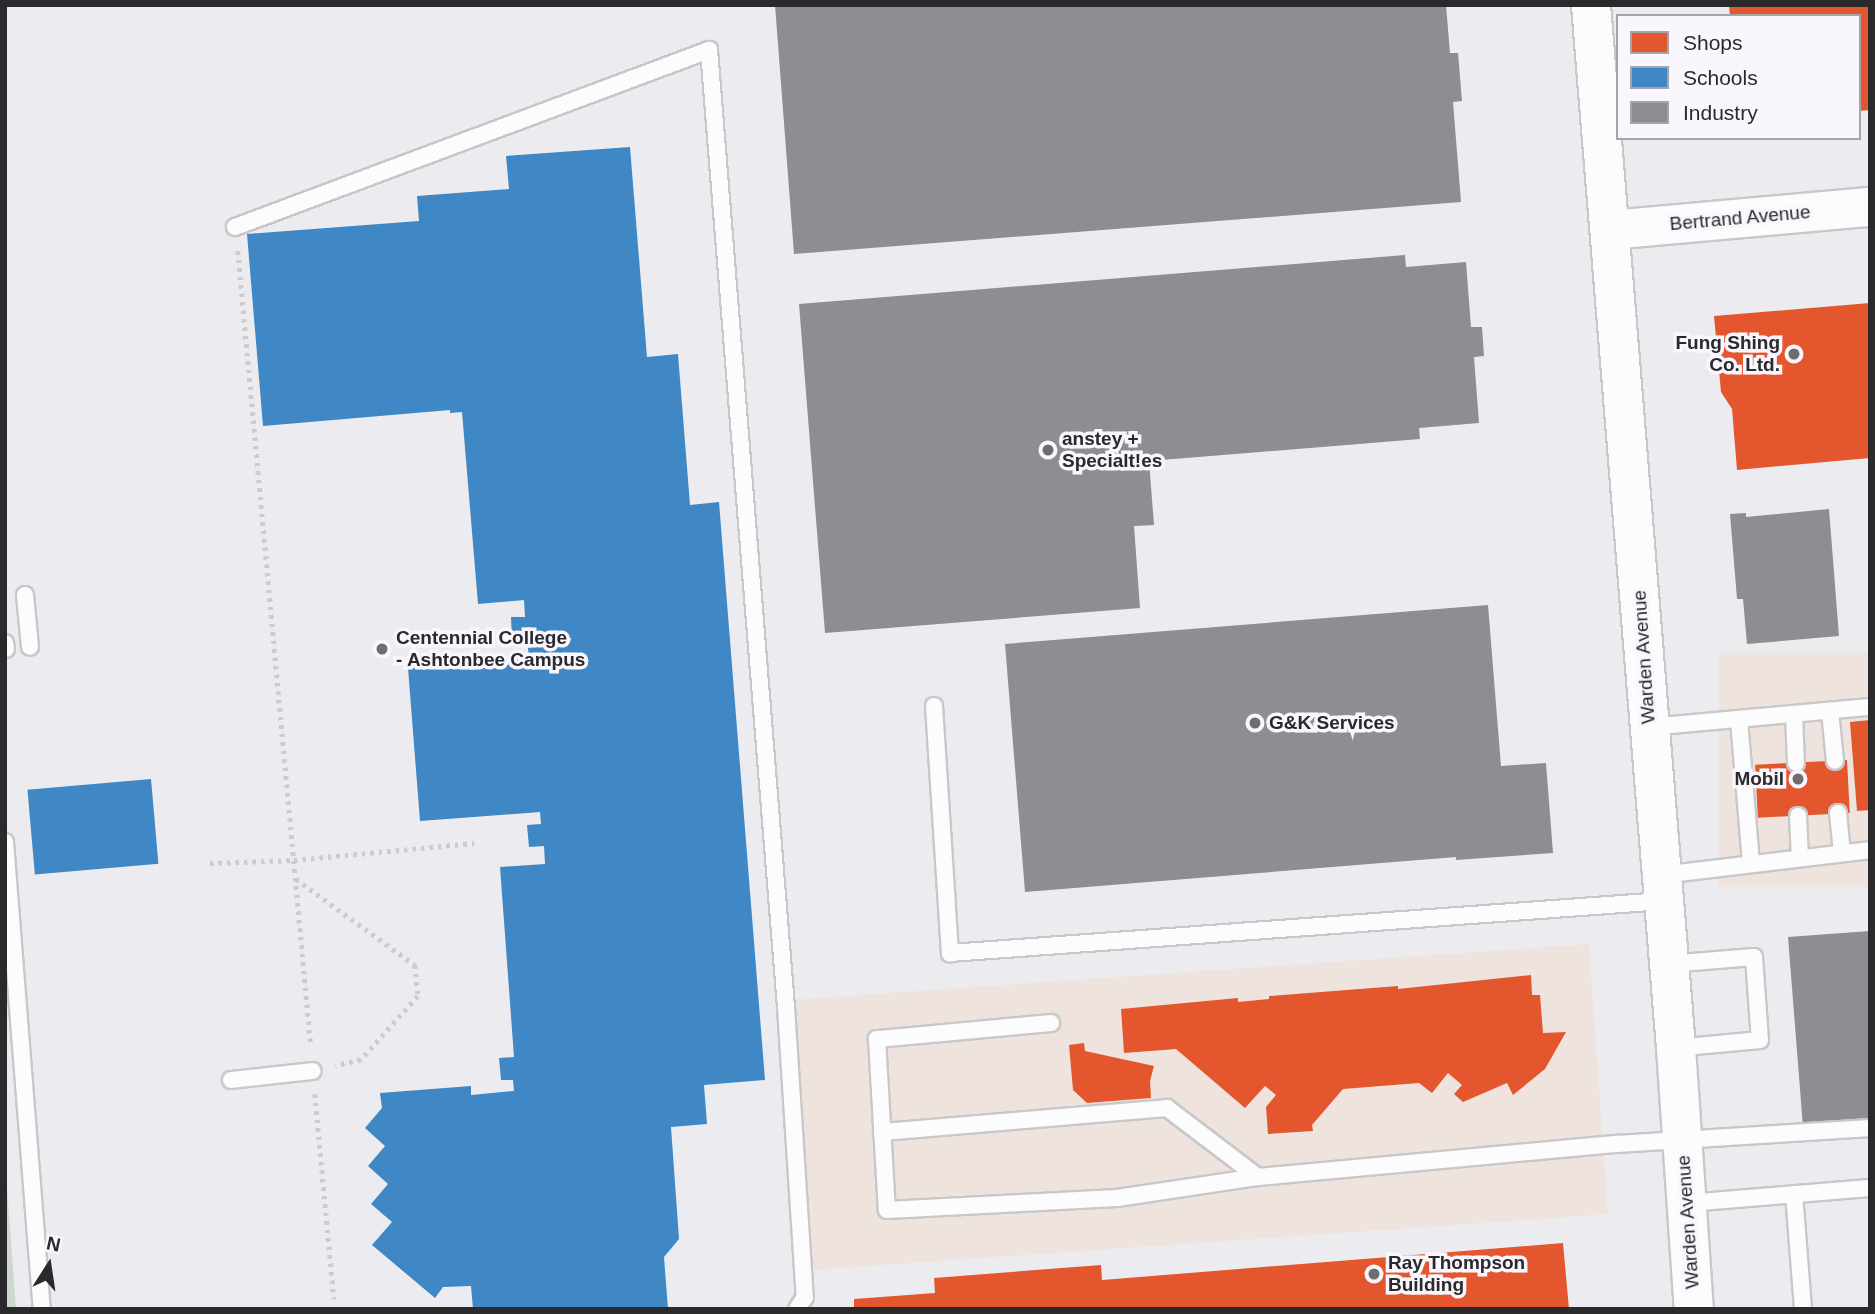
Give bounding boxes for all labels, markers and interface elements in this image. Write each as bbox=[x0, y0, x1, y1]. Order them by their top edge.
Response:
legend bbox=[1616, 14, 1861, 140]
text: Shops bbox=[1683, 31, 1743, 54]
text: Schools bbox=[1683, 66, 1758, 89]
text: Industry bbox=[1683, 101, 1758, 124]
street label: Bertrand Avenue bbox=[1668, 200, 1812, 236]
place label: Fung Shing Co. Ltd. bbox=[1676, 332, 1780, 376]
marker: Fung Shing Co. Ltd. bbox=[1786, 346, 1802, 362]
place label: anstey + Specialt!es bbox=[1062, 428, 1162, 472]
marker: anstey + Specialt!es bbox=[1040, 442, 1056, 458]
street label: Warden Avenue bbox=[1628, 589, 1660, 725]
place label: Centennial College - Ashtonbee Campus bbox=[396, 627, 586, 671]
marker: Centennial College - Ashtonbee Campus bbox=[374, 641, 390, 657]
place label: G&K Services bbox=[1269, 712, 1395, 734]
marker: G&K Services bbox=[1247, 715, 1263, 731]
place label: Mobil bbox=[1734, 768, 1784, 790]
marker: Mobil bbox=[1790, 771, 1806, 787]
street label: Warden Avenue bbox=[1672, 1154, 1704, 1290]
north arrow bbox=[14, 1230, 84, 1300]
text: N bbox=[45, 1232, 62, 1256]
place label: Ray Thompson Building bbox=[1388, 1252, 1525, 1296]
marker: Ray Thompson Building bbox=[1366, 1266, 1382, 1282]

